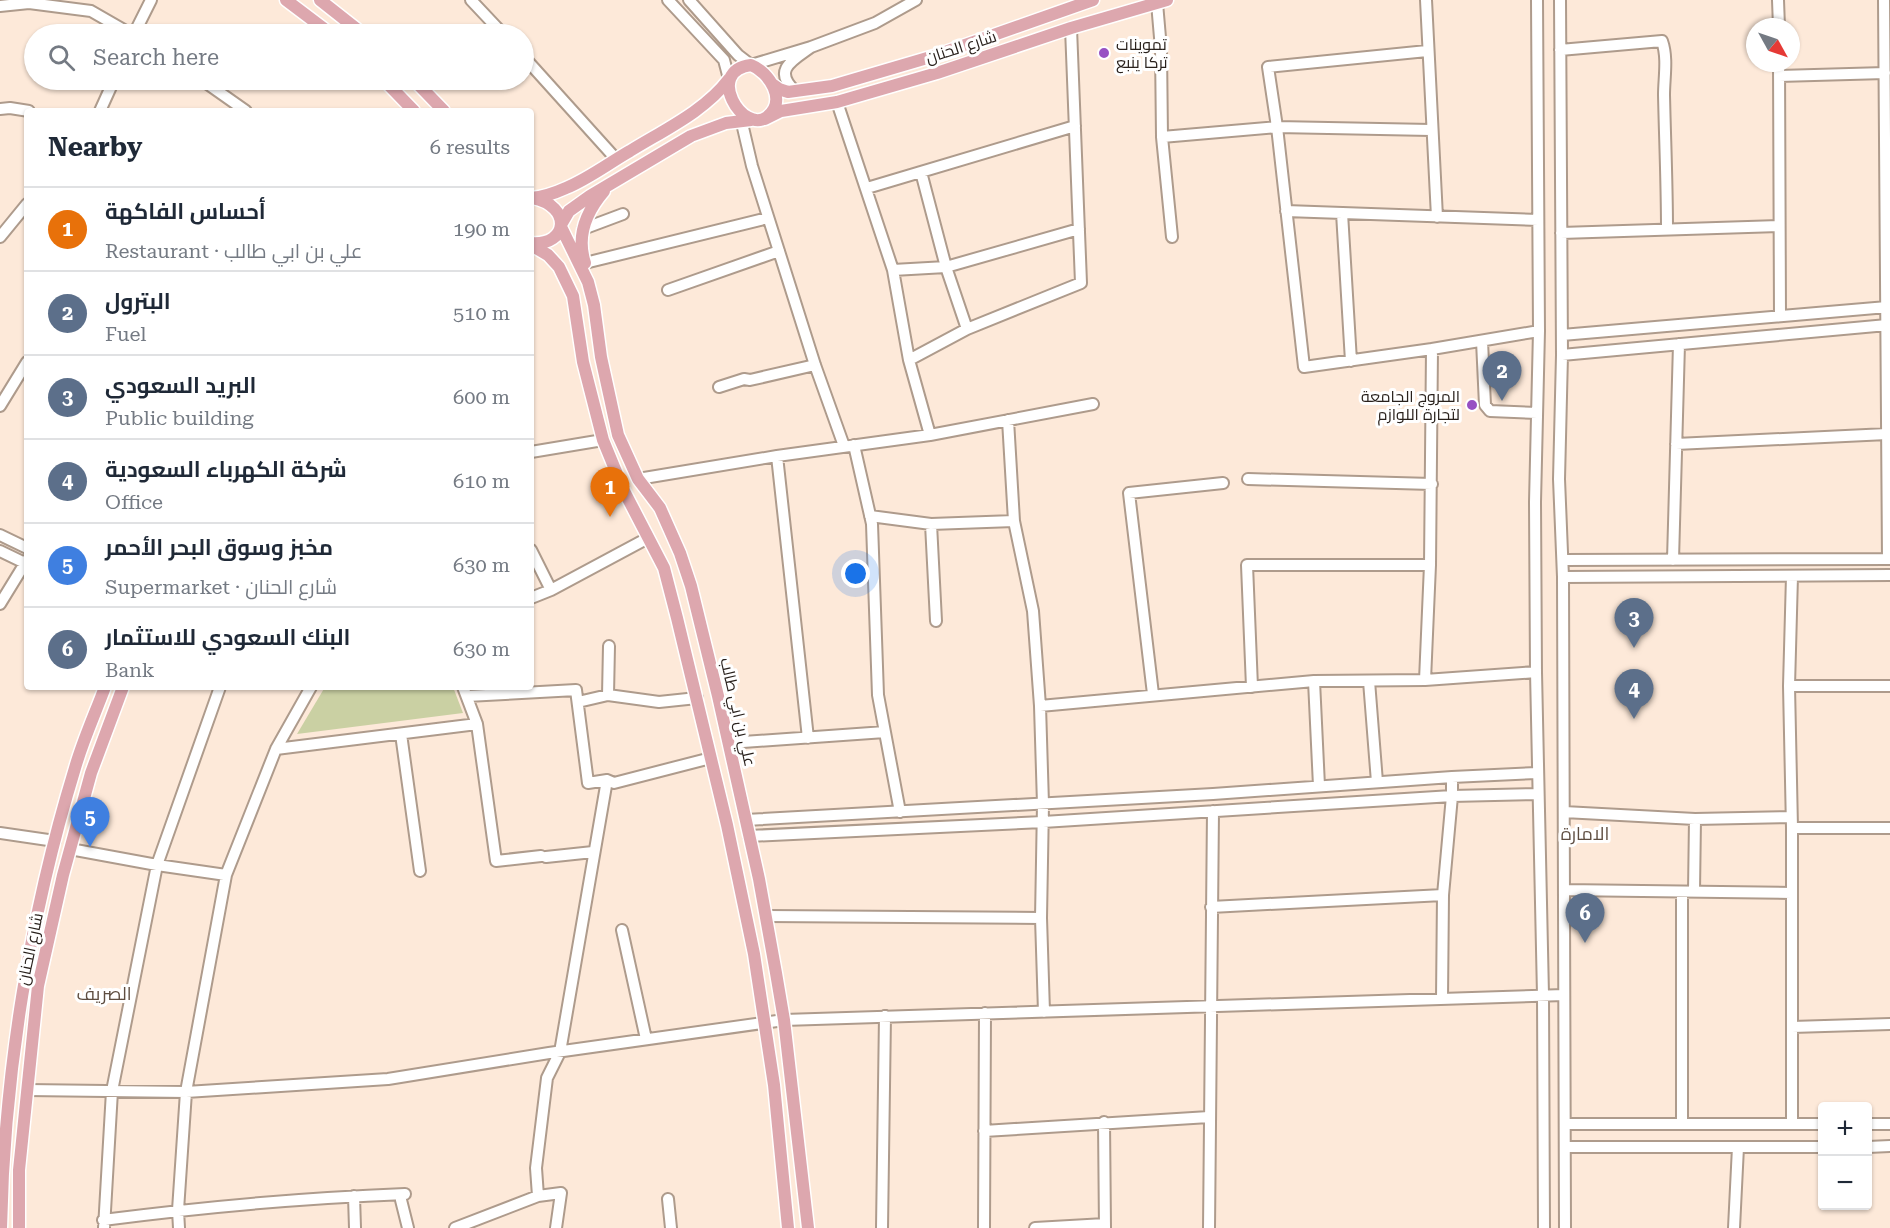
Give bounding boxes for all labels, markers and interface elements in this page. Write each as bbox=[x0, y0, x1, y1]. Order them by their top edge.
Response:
north arrow bbox=[1746, 18, 1800, 72]
search box bbox=[24, 24, 534, 90]
street label: شارع الحنان bbox=[923, 27, 999, 69]
place label: تموينات تركا ينبع bbox=[1116, 35, 1168, 74]
icon: search bbox=[45, 41, 78, 74]
text: Search here bbox=[93, 45, 219, 70]
marker: تموينات تركا ينبع bbox=[1097, 46, 1111, 60]
text: Nearby bbox=[48, 132, 142, 162]
text: 6 results bbox=[430, 135, 510, 159]
text: أحساس الفاكهة bbox=[105, 199, 266, 224]
text: 1 bbox=[62, 217, 73, 241]
text: 190 m bbox=[453, 217, 510, 241]
text: Restaurant · علي بن ابي طالب bbox=[105, 239, 362, 263]
text: البترول bbox=[105, 289, 171, 314]
text: 2 bbox=[62, 301, 73, 325]
text: 510 m bbox=[453, 301, 510, 325]
text: Fuel bbox=[105, 322, 146, 346]
pin: 2 bbox=[1482, 352, 1522, 401]
text: البريد السعودي bbox=[105, 373, 256, 398]
text: 3 bbox=[62, 385, 73, 409]
text: 600 m bbox=[453, 385, 510, 409]
place label: المروج الجامعة لتجارة اللوازم bbox=[1361, 387, 1460, 426]
marker: المروج الجامعة لتجارة اللوازم bbox=[1465, 398, 1479, 412]
text: Public building bbox=[105, 406, 254, 430]
text: شركة الكهرباء السعودية bbox=[105, 457, 347, 482]
pin: 1 bbox=[590, 468, 630, 517]
text: 4 bbox=[62, 469, 73, 493]
text: 610 m bbox=[453, 469, 510, 493]
text: Office bbox=[105, 490, 163, 514]
text: مخبز وسوق البحر الأحمر bbox=[105, 535, 333, 560]
text: 5 bbox=[62, 553, 73, 577]
text: 630 m bbox=[453, 553, 510, 577]
your location bbox=[841, 559, 870, 588]
text: Supermarket · شارع الحنان bbox=[105, 575, 337, 599]
pin: 3 bbox=[1614, 598, 1654, 648]
text: البنك السعودي للاستثمار bbox=[105, 625, 350, 650]
text: 6 bbox=[62, 637, 73, 661]
text: 630 m bbox=[453, 637, 510, 661]
street label: علي بن ابي طالب bbox=[712, 656, 760, 769]
text: Bank bbox=[105, 658, 154, 682]
pin: 4 bbox=[1614, 670, 1654, 719]
pin: 5 bbox=[70, 798, 110, 847]
district label: الامارة bbox=[1561, 823, 1609, 845]
pin: 6 bbox=[1566, 894, 1604, 943]
street label: شارع الحنان bbox=[13, 911, 49, 987]
district label: الصريف bbox=[76, 983, 132, 1005]
map controls bbox=[1818, 1102, 1872, 1210]
button: + bbox=[1818, 1102, 1872, 1156]
button: − bbox=[1818, 1156, 1872, 1210]

